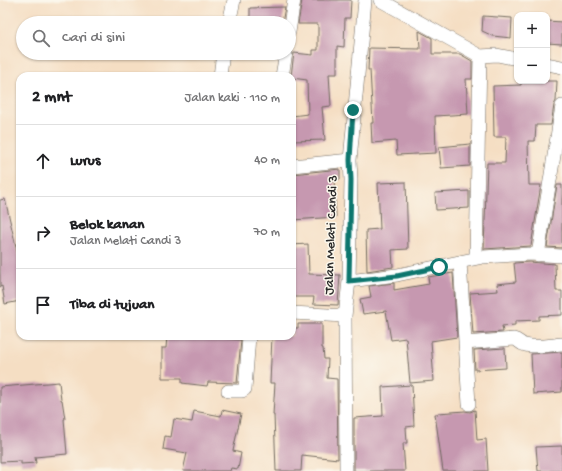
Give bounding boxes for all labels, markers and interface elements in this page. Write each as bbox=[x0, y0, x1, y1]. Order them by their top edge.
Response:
map controls bbox=[514, 12, 550, 84]
button: + bbox=[514, 12, 550, 48]
search box bbox=[16, 16, 296, 60]
icon: search bbox=[30, 27, 52, 49]
text: Cari di sini bbox=[62, 29, 125, 47]
button: − bbox=[514, 48, 550, 84]
text: 2 mnt bbox=[32, 88, 71, 108]
text: Jalan kaki · 110 m bbox=[185, 91, 280, 106]
route end bbox=[344, 101, 362, 119]
icon: ahead bbox=[32, 150, 54, 172]
text: Lurus bbox=[70, 152, 100, 170]
text: 40 m bbox=[254, 153, 280, 168]
street label: Jalan Melati Candi 3 bbox=[321, 175, 343, 295]
text: Belok kanan bbox=[70, 216, 144, 234]
icon: right bbox=[32, 222, 54, 244]
text: 70 m bbox=[254, 225, 280, 240]
text: Jalan Melati Candi 3 bbox=[70, 234, 181, 249]
route start bbox=[430, 258, 448, 276]
icon: arrive bbox=[32, 294, 54, 316]
text: Tiba di tujuan bbox=[70, 296, 154, 314]

